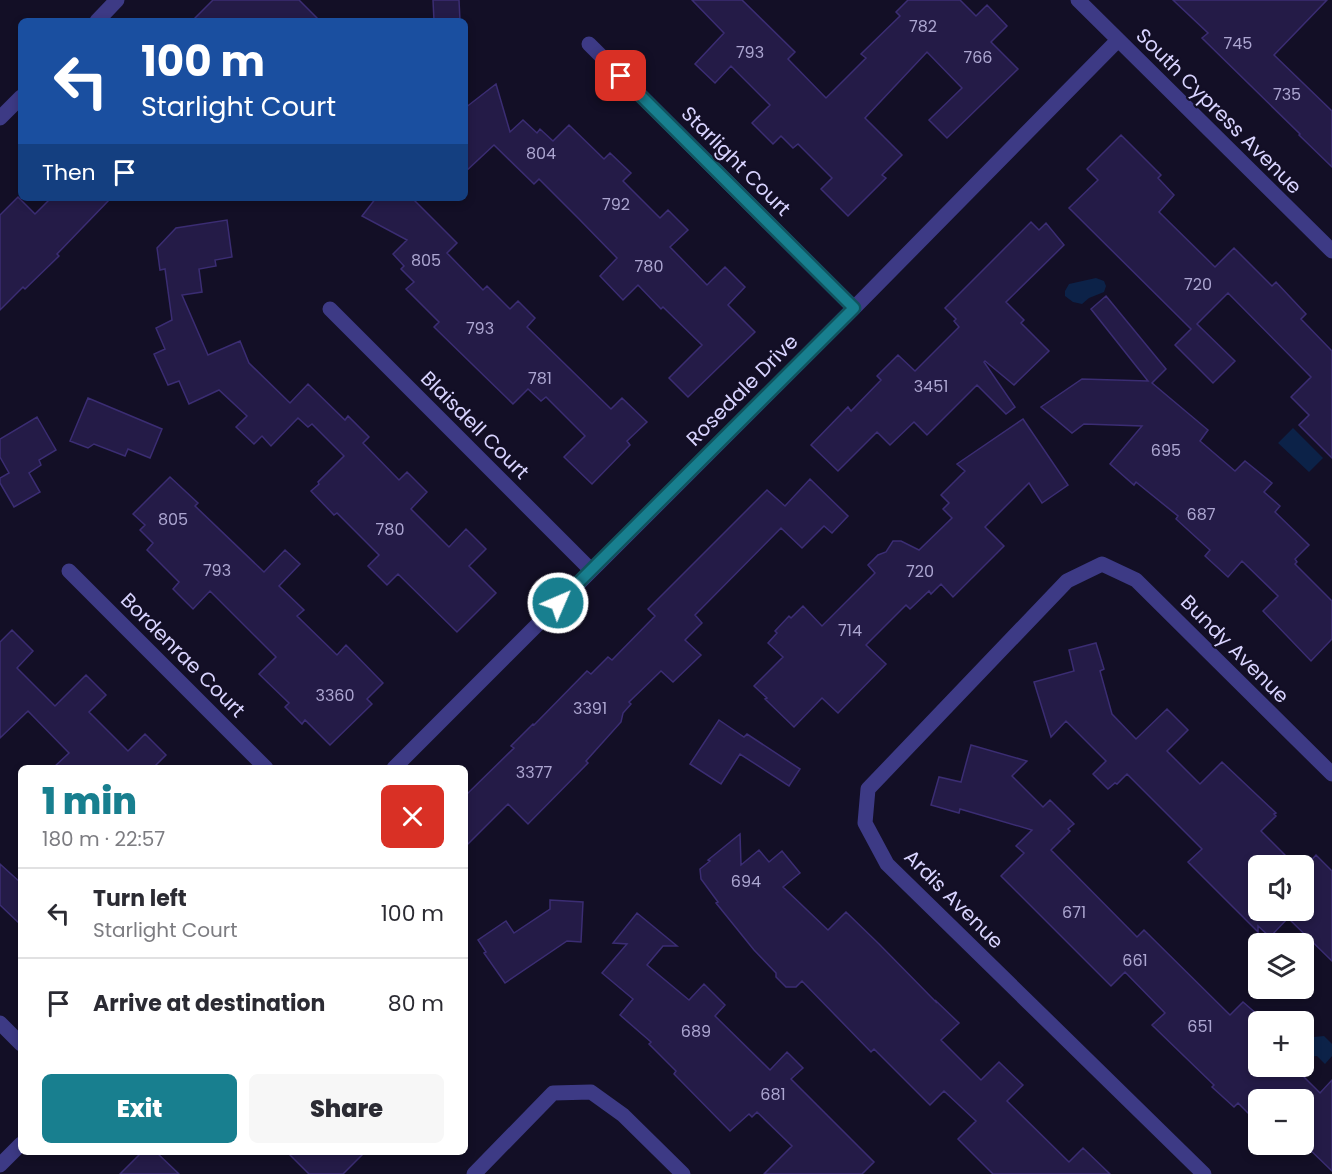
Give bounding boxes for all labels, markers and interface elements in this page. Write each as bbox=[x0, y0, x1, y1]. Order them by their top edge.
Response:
house number: 782 bbox=[909, 15, 937, 38]
street label: South Cypress Avenue bbox=[1130, 22, 1308, 200]
text: 100 m bbox=[141, 32, 265, 91]
house number: 745 bbox=[1224, 32, 1252, 55]
house number: 793 bbox=[736, 41, 764, 64]
icon: left bbox=[42, 42, 120, 120]
house number: 766 bbox=[963, 46, 993, 69]
pin bbox=[595, 50, 646, 101]
icon: arrive bbox=[604, 59, 637, 92]
house number: 735 bbox=[1273, 83, 1301, 106]
text: Starlight Court bbox=[141, 88, 336, 125]
street label: Starlight Court bbox=[675, 100, 797, 222]
house number: 804 bbox=[526, 142, 556, 165]
icon: arrive bbox=[108, 156, 141, 189]
text: Then bbox=[42, 157, 96, 188]
house number: 792 bbox=[602, 193, 630, 216]
house number: 805 bbox=[411, 249, 441, 272]
house number: 780 bbox=[635, 255, 663, 278]
house number: 720 bbox=[1184, 273, 1212, 296]
house number: 793 bbox=[466, 317, 494, 340]
street label: Rosedale Drive bbox=[680, 328, 804, 452]
street label: Blaisdell Court bbox=[415, 365, 535, 485]
house number: 781 bbox=[528, 367, 552, 390]
house number: 3451 bbox=[914, 375, 948, 398]
house number: 695 bbox=[1151, 439, 1181, 462]
house number: 687 bbox=[1187, 503, 1216, 526]
house number: 805 bbox=[158, 508, 188, 531]
house number: 780 bbox=[376, 518, 404, 541]
house number: 793 bbox=[203, 559, 231, 582]
house number: 720 bbox=[906, 560, 934, 583]
position arrow bbox=[526, 571, 590, 635]
street label: Bordenrae Court bbox=[114, 586, 252, 724]
street label: Bundy Avenue bbox=[1175, 589, 1295, 709]
house number: 714 bbox=[838, 619, 862, 642]
house number: 3360 bbox=[315, 684, 355, 707]
house number: 3391 bbox=[573, 697, 607, 720]
house number: 3377 bbox=[516, 761, 552, 784]
text: 1 min bbox=[42, 776, 137, 827]
button: close bbox=[381, 785, 444, 848]
text: 180 m · 22:57 bbox=[42, 825, 165, 853]
street label: Ardis Avenue bbox=[898, 843, 1010, 955]
map controls bbox=[1248, 855, 1314, 1155]
button: sound bbox=[1248, 855, 1314, 921]
house number: 694 bbox=[731, 870, 761, 893]
text: Turn left bbox=[93, 883, 187, 914]
icon: left bbox=[42, 897, 75, 930]
text: 100 m bbox=[381, 898, 444, 929]
house number: 671 bbox=[1062, 901, 1086, 924]
text: Starlight Court bbox=[93, 916, 238, 944]
button: layers bbox=[1248, 933, 1314, 999]
house number: 661 bbox=[1122, 949, 1148, 972]
icon: arrive bbox=[42, 987, 75, 1020]
text: Arrive at destination bbox=[93, 988, 325, 1019]
text: 80 m bbox=[388, 988, 444, 1019]
button: + bbox=[1248, 1011, 1314, 1077]
house number: 651 bbox=[1187, 1015, 1213, 1038]
house number: 689 bbox=[681, 1020, 711, 1043]
button: Exit bbox=[42, 1074, 237, 1143]
button: Share bbox=[249, 1074, 444, 1143]
house number: 681 bbox=[760, 1083, 786, 1106]
button: − bbox=[1248, 1089, 1314, 1155]

